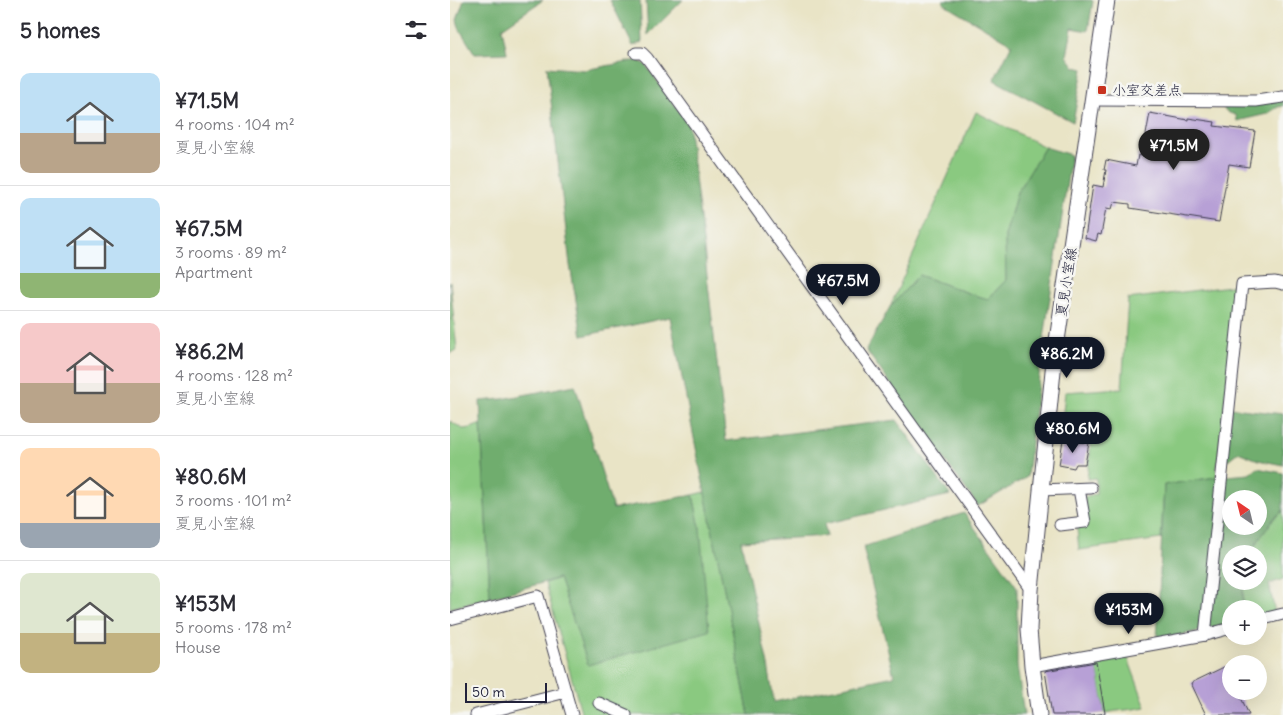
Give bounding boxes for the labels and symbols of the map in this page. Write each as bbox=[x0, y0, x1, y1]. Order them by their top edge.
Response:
place label: 小室交差点 bbox=[1112, 81, 1182, 99]
marker: 小室交差点 bbox=[1096, 84, 1108, 96]
pin: ¥71.5M bbox=[1133, 128, 1215, 171]
street label: 夏見小室線 bbox=[1052, 246, 1080, 318]
pin: ¥67.5M bbox=[802, 264, 884, 306]
pin: ¥86.2M bbox=[1026, 336, 1108, 379]
pin: ¥80.6M bbox=[1032, 412, 1114, 454]
north arrow bbox=[1222, 490, 1268, 535]
pin: ¥153M bbox=[1094, 592, 1164, 635]
scale bar bbox=[465, 680, 548, 703]

